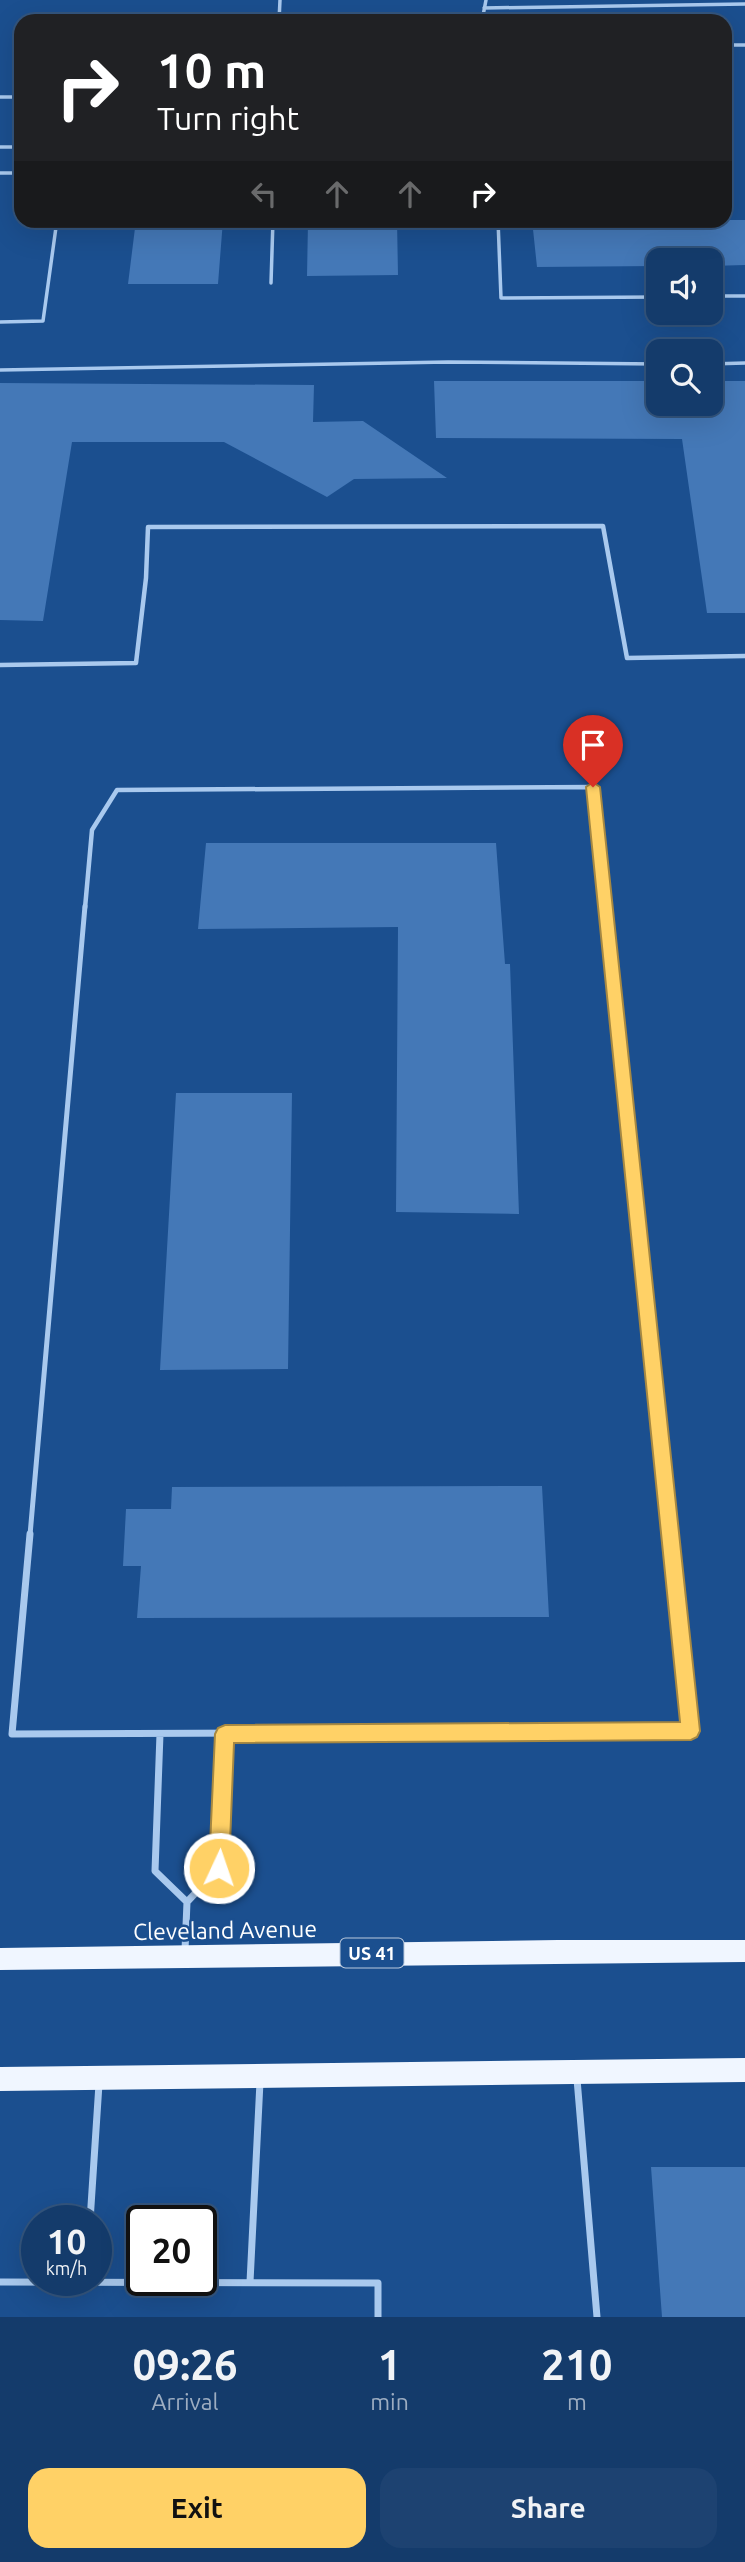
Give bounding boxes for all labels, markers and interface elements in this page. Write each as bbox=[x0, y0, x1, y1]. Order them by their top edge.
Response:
icon: right bbox=[42, 42, 133, 133]
text: 10 m bbox=[157, 42, 266, 97]
text: Turn right bbox=[157, 100, 299, 136]
icon: left bbox=[245, 175, 283, 213]
icon: ahead bbox=[318, 175, 356, 213]
icon: ahead bbox=[391, 175, 429, 213]
icon: right bbox=[464, 175, 502, 213]
map controls bbox=[646, 248, 723, 416]
button: sound bbox=[646, 248, 723, 325]
button: search bbox=[646, 339, 723, 416]
pin bbox=[563, 715, 623, 787]
icon: arrive bbox=[574, 726, 612, 764]
position arrow bbox=[182, 1831, 256, 1905]
street label: Cleveland Avenue bbox=[133, 1916, 317, 1944]
road number: US 41 bbox=[340, 1938, 404, 1968]
speed limit sign: 20 bbox=[126, 2205, 217, 2296]
text: 10 bbox=[47, 2221, 86, 2261]
text: km/h bbox=[46, 2258, 87, 2278]
text: 09:26 bbox=[133, 2341, 238, 2388]
text: 1 bbox=[378, 2341, 401, 2388]
text: 210 bbox=[541, 2341, 612, 2388]
text: Arrival bbox=[152, 2389, 219, 2414]
text: min bbox=[370, 2389, 409, 2414]
text: m bbox=[567, 2389, 587, 2414]
button: Exit bbox=[28, 2468, 366, 2548]
button: Share bbox=[380, 2468, 717, 2548]

